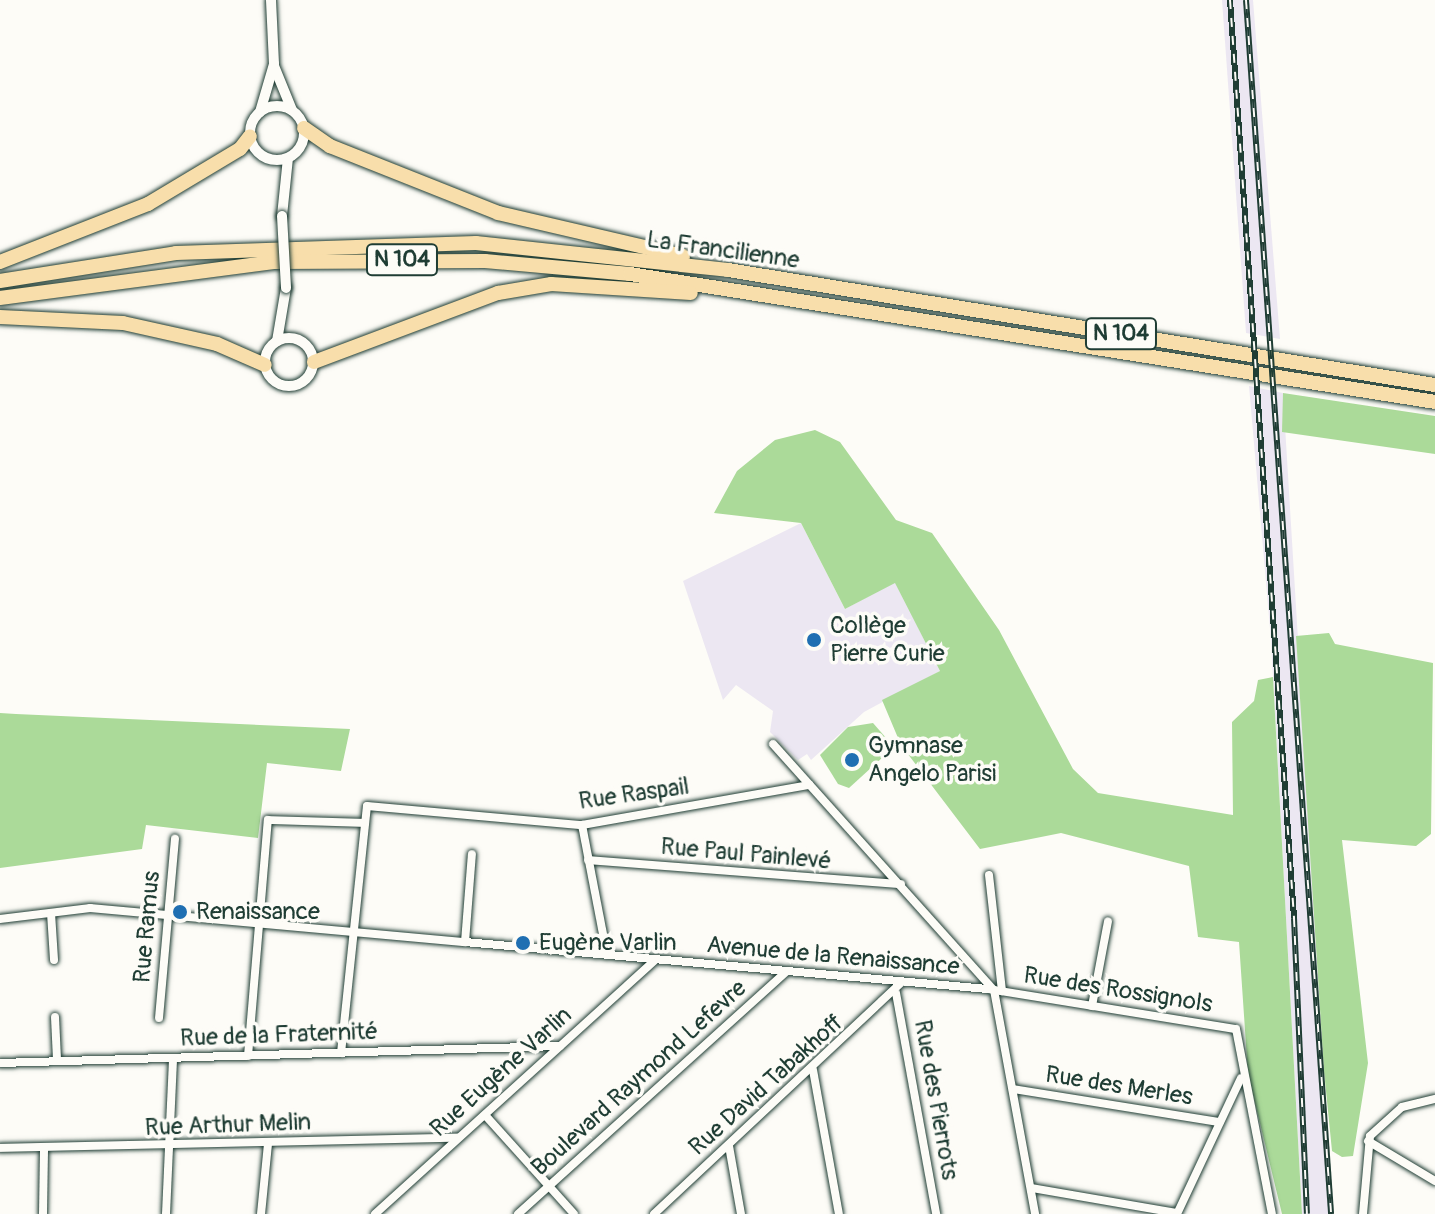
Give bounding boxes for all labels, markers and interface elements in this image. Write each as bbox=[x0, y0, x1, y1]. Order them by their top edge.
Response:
street label: La Francilienne bbox=[645, 225, 801, 275]
road number: N 104 bbox=[364, 242, 440, 278]
road number: N 104 bbox=[1083, 316, 1159, 352]
place label: Collège Pierre Curie bbox=[830, 612, 945, 668]
marker: Collège Pierre Curie bbox=[805, 631, 823, 649]
place label: Gymnase Angelo Parisi bbox=[868, 732, 996, 788]
marker: Gymnase Angelo Parisi bbox=[843, 751, 861, 769]
street label: Rue Raspail bbox=[577, 772, 691, 816]
street label: Rue Paul Painlevé bbox=[659, 832, 833, 876]
street label: Rue Ramus bbox=[128, 870, 166, 984]
place label: Renaissance bbox=[196, 898, 320, 926]
marker: Renaissance bbox=[171, 903, 189, 921]
place label: Eugène Varlin bbox=[539, 929, 676, 957]
street label: Avenue de la Renaissance bbox=[705, 931, 961, 981]
marker: Eugène Varlin bbox=[514, 934, 532, 952]
street label: Rue des Rossignols bbox=[1022, 961, 1214, 1019]
street label: Boulevard Raymond Lefevre bbox=[526, 974, 752, 1182]
street label: Rue Eugène Varlin bbox=[424, 1001, 578, 1143]
street label: Rue David Tabakhoff bbox=[683, 1008, 849, 1162]
street label: Rue de la Fraternité bbox=[180, 1017, 378, 1053]
street label: Rue des Pierrots bbox=[908, 1018, 964, 1182]
street label: Rue des Merles bbox=[1043, 1060, 1195, 1112]
street label: Rue Arthur Melin bbox=[144, 1108, 312, 1142]

